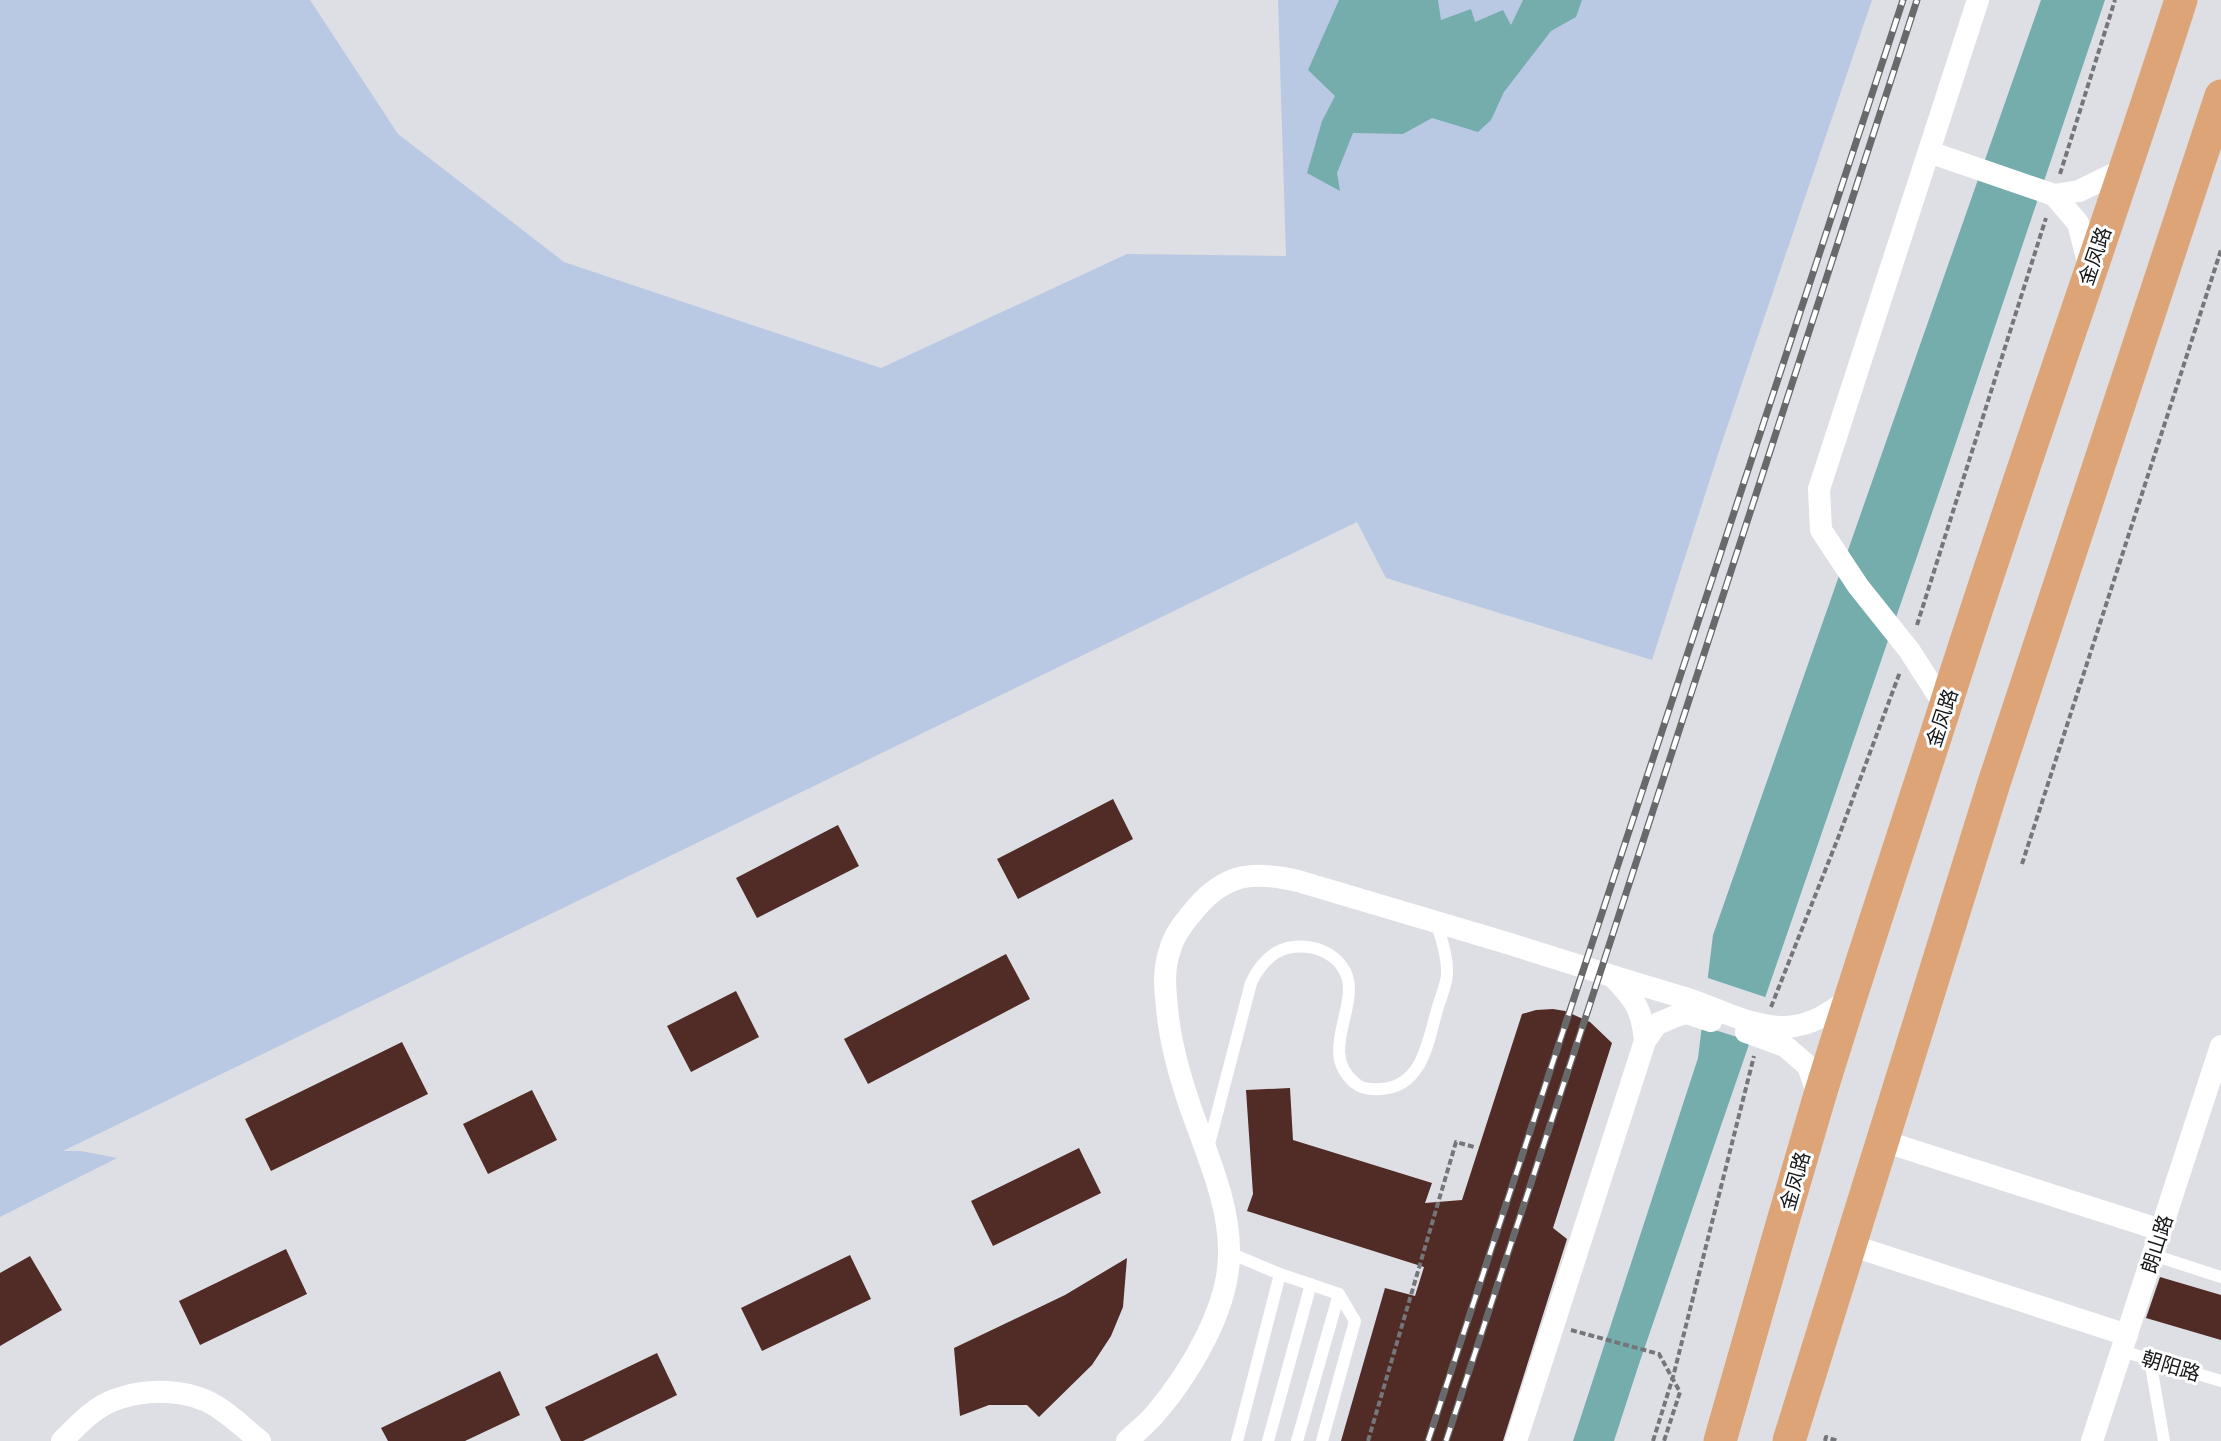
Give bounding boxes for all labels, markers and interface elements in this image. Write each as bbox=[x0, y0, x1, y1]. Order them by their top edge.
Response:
street label: 金凤路 bbox=[2074, 224, 2116, 288]
street label: 金凤路 bbox=[1921, 686, 1963, 750]
street label: 金凤路 bbox=[1775, 1149, 1815, 1213]
street label: 朗山路 bbox=[2136, 1212, 2178, 1276]
street label: 朝阳路 bbox=[2139, 1346, 2203, 1386]

